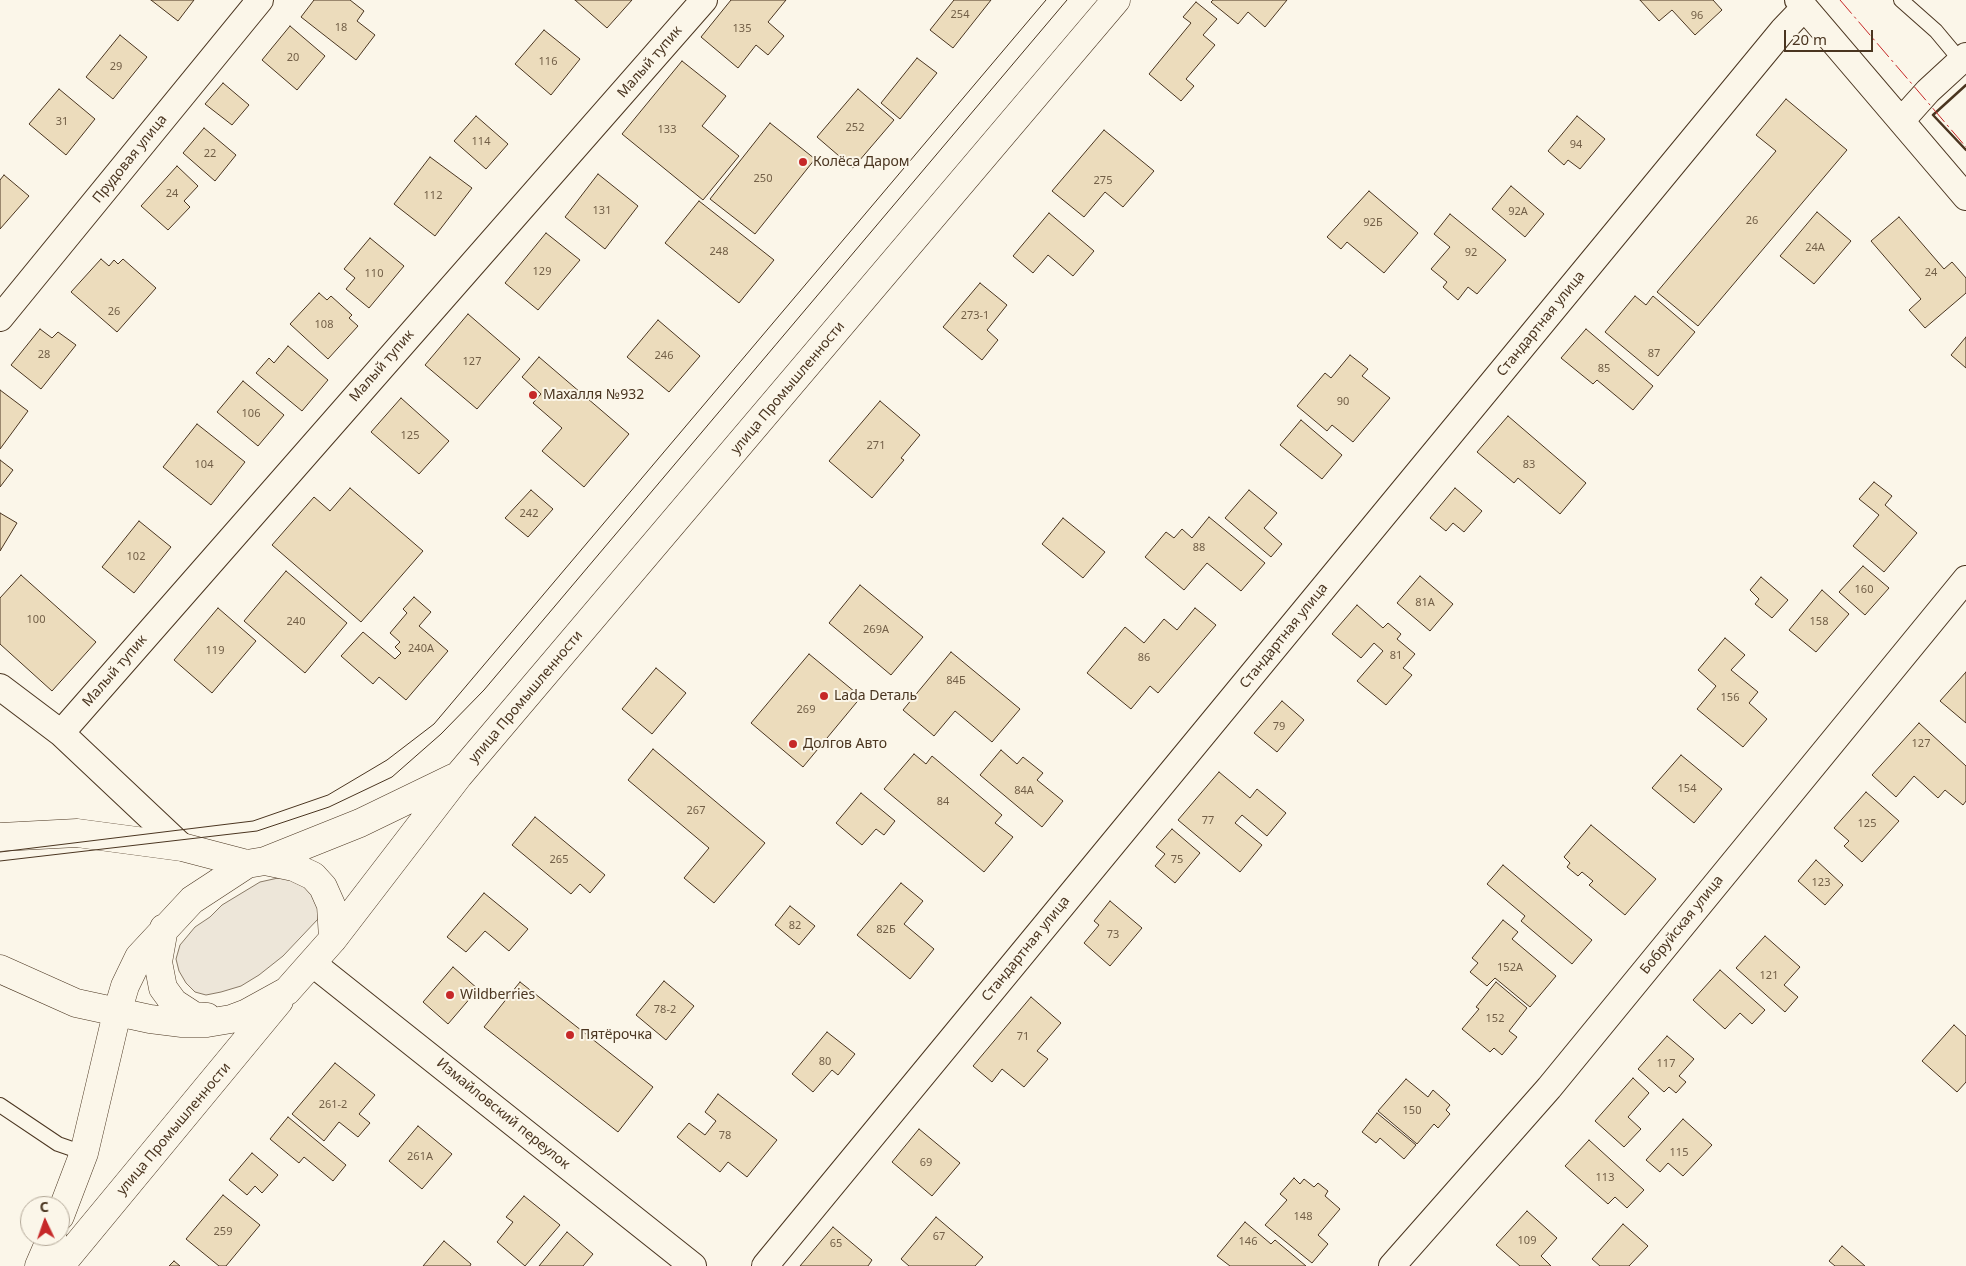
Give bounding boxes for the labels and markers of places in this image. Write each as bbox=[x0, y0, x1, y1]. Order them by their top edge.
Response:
place label: Колёса Даром bbox=[813, 154, 910, 170]
marker: Колёса Даром bbox=[797, 156, 809, 168]
place label: Махалля №932 bbox=[543, 387, 644, 403]
marker: Махалля №932 bbox=[527, 389, 539, 401]
place label: Lada Dеталь bbox=[834, 688, 917, 704]
marker: Lada Dеталь bbox=[818, 690, 830, 702]
place label: Долгов Авто bbox=[803, 736, 887, 752]
marker: Долгов Авто bbox=[787, 738, 799, 750]
place label: Wildberries bbox=[460, 987, 535, 1003]
marker: Wildberries bbox=[444, 989, 456, 1001]
place label: Пятёрочка bbox=[580, 1027, 652, 1043]
marker: Пятёрочка bbox=[564, 1029, 576, 1041]

